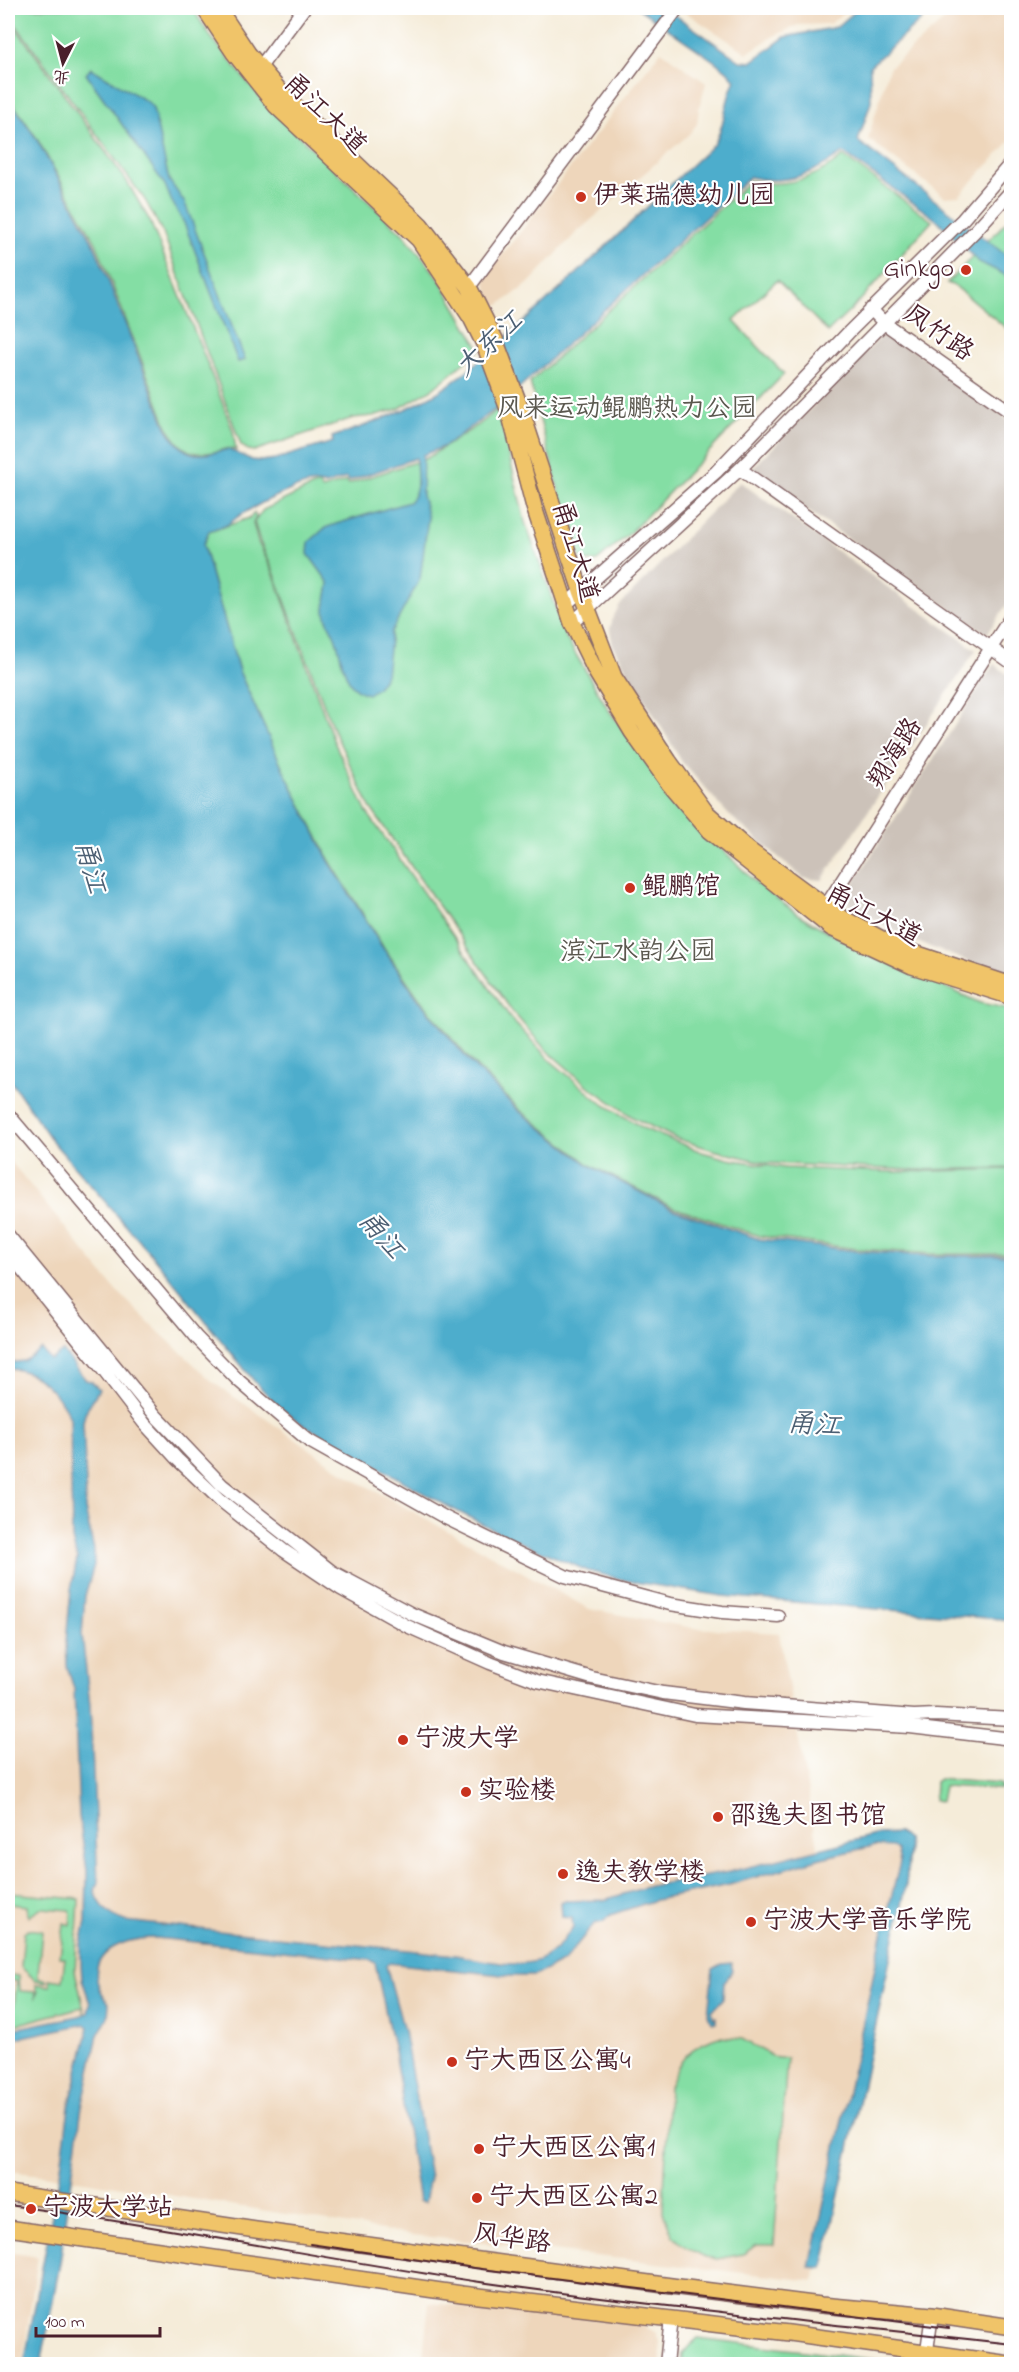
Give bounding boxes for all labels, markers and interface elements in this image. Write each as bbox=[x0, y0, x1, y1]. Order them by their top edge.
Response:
north arrow bbox=[33, 33, 93, 93]
text: 北 bbox=[52, 63, 71, 89]
street label: 甬江大道 bbox=[273, 65, 375, 165]
place label: 伊莱瑞德幼儿园 bbox=[593, 178, 775, 216]
marker: 伊莱瑞德幼儿园 bbox=[574, 190, 588, 204]
place label: Ginkgo bbox=[884, 251, 954, 289]
marker: Ginkgo bbox=[959, 263, 973, 277]
street label: 凤竹路 bbox=[895, 296, 981, 372]
water label: 大东江 bbox=[447, 302, 534, 387]
park label: 风来运动鲲鹏热力公园 bbox=[497, 391, 757, 429]
street label: 甬江大道 bbox=[541, 497, 607, 607]
street label: 翔海路 bbox=[859, 711, 933, 797]
water label: 甬江 bbox=[63, 836, 115, 899]
place label: 鲲鹏馆 bbox=[642, 869, 720, 907]
street label: 甬江大道 bbox=[818, 875, 928, 957]
marker: 鲲鹏馆 bbox=[623, 881, 637, 895]
park label: 滨江水韵公园 bbox=[560, 934, 716, 972]
water label: 甬江 bbox=[348, 1203, 413, 1270]
water label: 甬江 bbox=[786, 1405, 843, 1447]
place label: 宁波大学 bbox=[415, 1721, 519, 1759]
marker: 宁波大学 bbox=[396, 1733, 410, 1747]
place label: 实验楼 bbox=[478, 1773, 556, 1811]
marker: 实验楼 bbox=[459, 1785, 473, 1799]
place label: 邵逸夫图书馆 bbox=[730, 1798, 886, 1836]
marker: 邵逸夫图书馆 bbox=[711, 1810, 725, 1824]
place label: 逸夫教学楼 bbox=[575, 1855, 705, 1893]
marker: 逸夫教学楼 bbox=[556, 1867, 570, 1881]
place label: 宁波大学音乐学院 bbox=[763, 1903, 971, 1941]
marker: 宁波大学音乐学院 bbox=[744, 1915, 758, 1929]
place label: 宁大西区公寓4 bbox=[464, 2043, 631, 2081]
marker: 宁大西区公寓4 bbox=[445, 2055, 459, 2069]
place label: 宁大西区公寓1 bbox=[491, 2130, 655, 2168]
marker: 宁大西区公寓1 bbox=[472, 2142, 486, 2156]
place label: 宁大西区公寓2 bbox=[489, 2179, 658, 2217]
place label: 宁波大学站 bbox=[43, 2190, 173, 2228]
marker: 宁大西区公寓2 bbox=[470, 2191, 484, 2205]
marker: 宁波大学站 bbox=[24, 2202, 38, 2216]
street label: 风华路 bbox=[471, 2216, 553, 2264]
scale bar bbox=[36, 2300, 160, 2338]
text: 100 m bbox=[45, 2310, 85, 2336]

